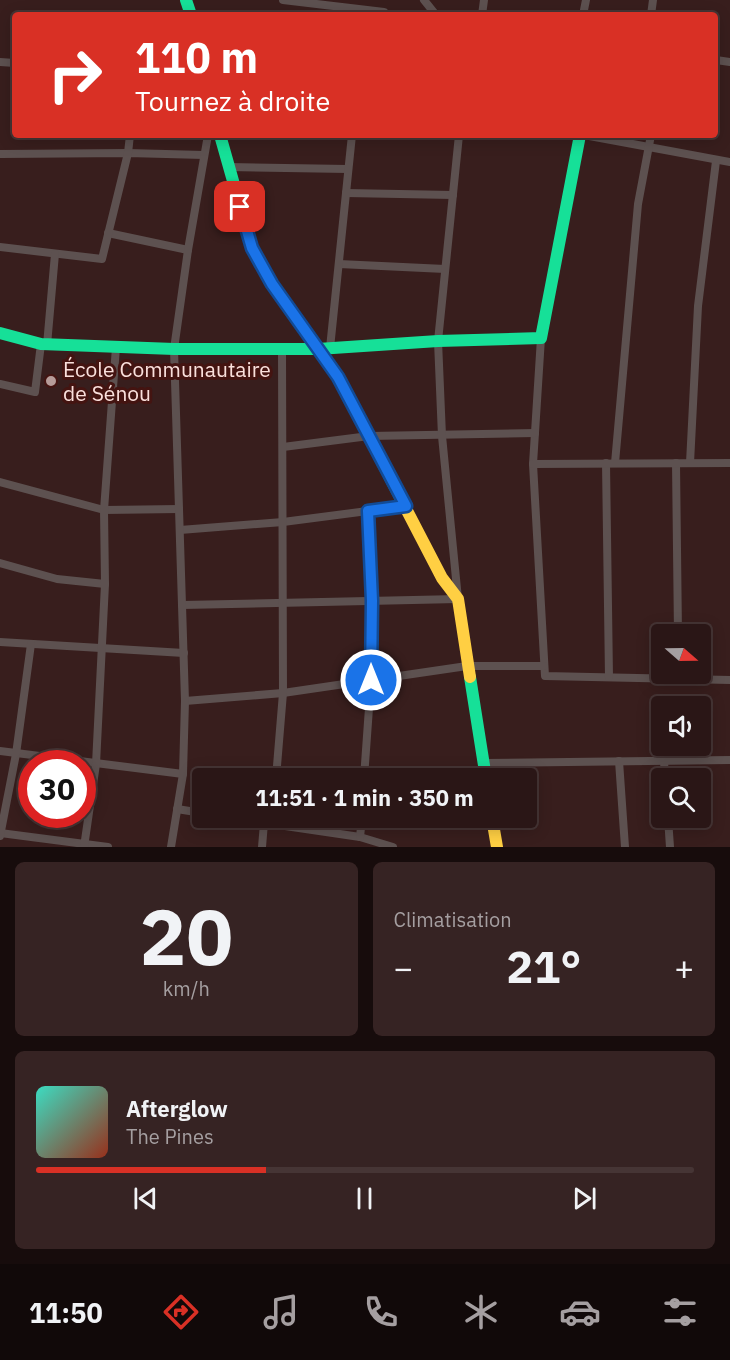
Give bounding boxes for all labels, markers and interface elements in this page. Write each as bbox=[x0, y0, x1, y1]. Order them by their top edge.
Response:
text: 110 m bbox=[135, 30, 258, 85]
icon: right bbox=[36, 36, 114, 114]
text: Tournez à droite bbox=[135, 83, 330, 118]
pin bbox=[214, 181, 265, 232]
icon: arrive bbox=[223, 190, 256, 223]
place label: École Communautaire de Sénou bbox=[63, 355, 271, 407]
marker: École Communautaire de Sénou bbox=[44, 374, 58, 388]
north arrow bbox=[651, 624, 711, 684]
map controls bbox=[651, 624, 711, 828]
position arrow bbox=[339, 648, 403, 712]
button: sound bbox=[651, 696, 711, 756]
speed limit sign: 30 bbox=[18, 750, 96, 828]
button: search bbox=[651, 768, 711, 828]
text: 11:51 · 1 min · 350 m bbox=[255, 783, 474, 812]
text: 20 bbox=[139, 885, 233, 986]
text: Climatisation bbox=[394, 906, 512, 933]
text: 21° bbox=[506, 937, 581, 995]
text: − bbox=[394, 946, 413, 989]
text: + bbox=[674, 946, 694, 989]
text: km/h bbox=[163, 975, 210, 1002]
text: Afterglow bbox=[126, 1094, 228, 1123]
text: The Pines bbox=[126, 1123, 214, 1150]
icon: previous bbox=[129, 1182, 162, 1215]
icon: pause bbox=[348, 1182, 381, 1215]
icon: next bbox=[568, 1182, 601, 1215]
icon: directions bbox=[160, 1291, 202, 1333]
icon: music bbox=[260, 1291, 302, 1333]
icon: phone bbox=[360, 1291, 402, 1333]
icon: climate bbox=[460, 1291, 502, 1333]
icon: car bbox=[559, 1291, 601, 1333]
icon: filters bbox=[659, 1291, 701, 1333]
text: 11:50 bbox=[29, 1295, 103, 1330]

